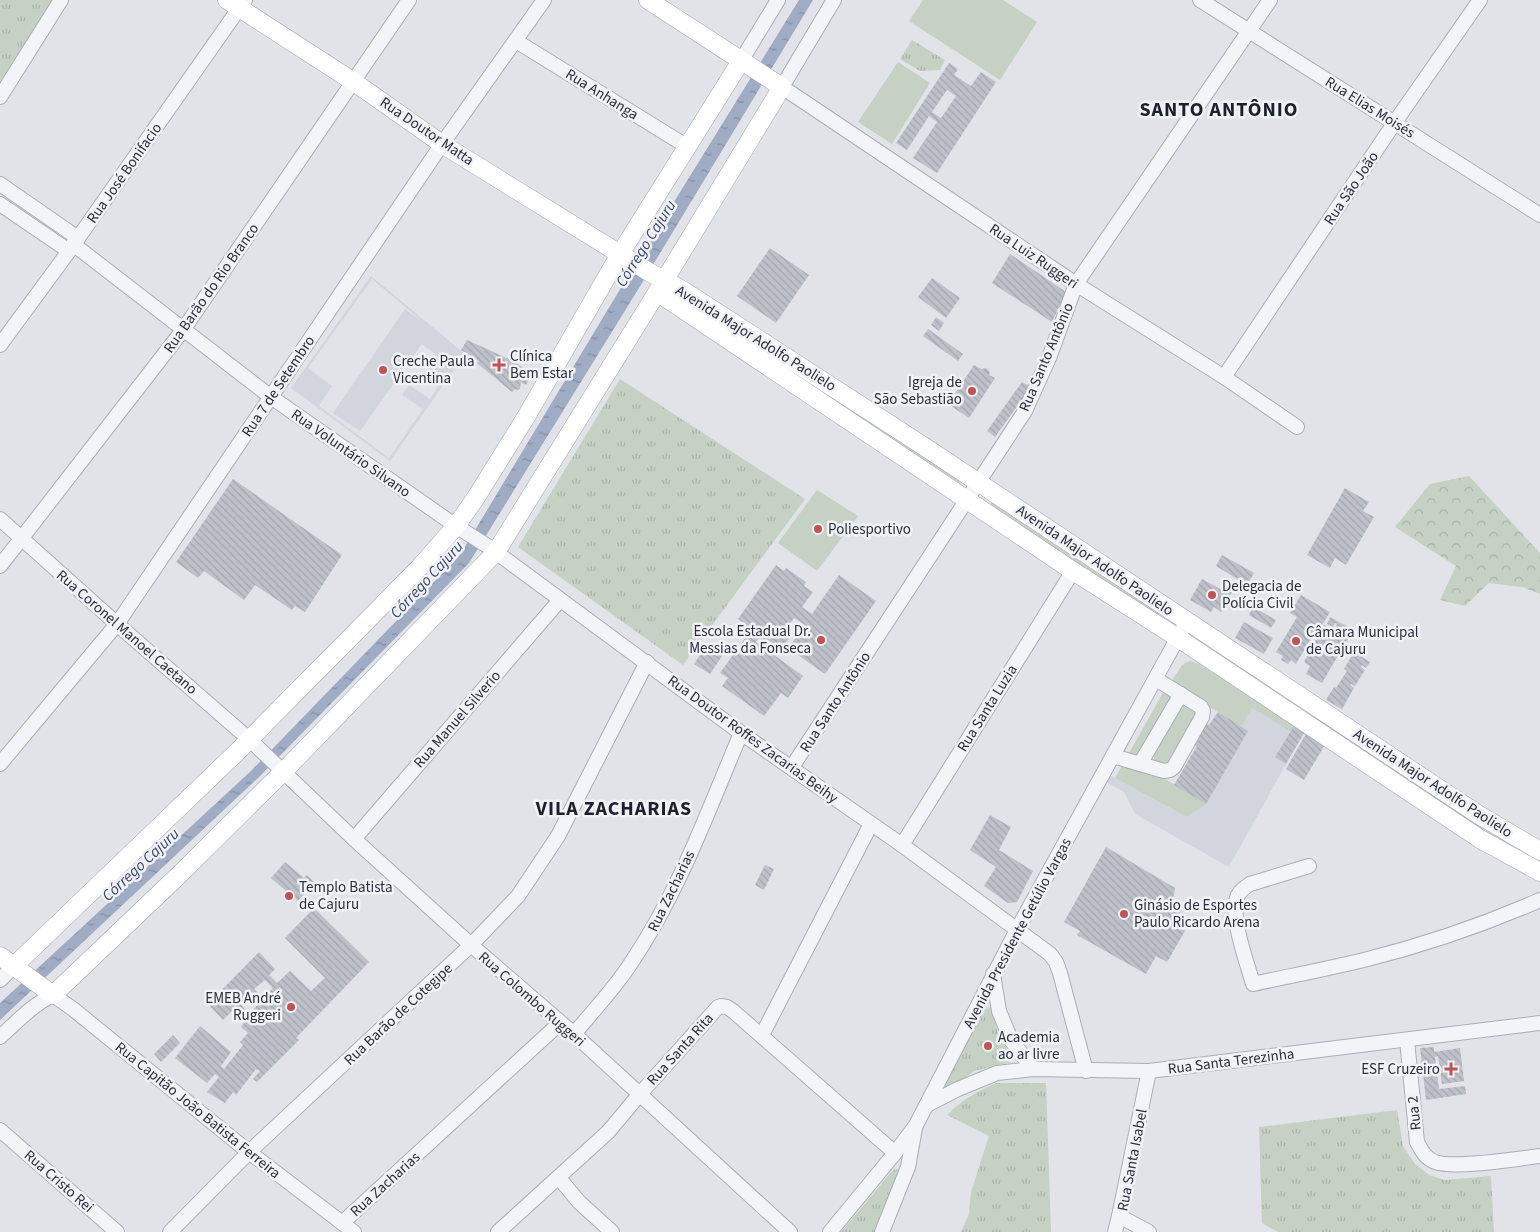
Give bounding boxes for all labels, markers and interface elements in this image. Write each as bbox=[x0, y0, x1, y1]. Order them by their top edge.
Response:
street label: Rua Anhanga bbox=[561, 64, 642, 125]
street label: Rua Elias Moisés bbox=[1321, 71, 1419, 143]
street label: Rua Doutor Matta bbox=[376, 92, 478, 171]
district label: SANTO ANTÔNIO bbox=[1139, 96, 1299, 124]
street label: Rua José Bonifacio bbox=[82, 119, 167, 228]
street label: Rua São João bbox=[1319, 147, 1384, 229]
water label: Córrego Cajuru bbox=[610, 196, 681, 291]
street label: Rua Barão do Rio Branco bbox=[159, 219, 264, 357]
street label: Rua Luiz Ruggeri bbox=[985, 219, 1083, 294]
street label: Avenida Major Adolfo Paolielo bbox=[671, 280, 840, 397]
street label: Rua Santo Antônio bbox=[1014, 300, 1079, 415]
street label: Rua 7 de Setembro bbox=[237, 331, 320, 441]
place label: Clínica Bem Estar bbox=[510, 346, 574, 384]
place label: Creche Paula Vicentina bbox=[393, 351, 474, 389]
marker: Clínica Bem Estar bbox=[492, 358, 506, 372]
marker: Creche Paula Vicentina bbox=[377, 364, 389, 376]
place label: Igreja de São Sebastião bbox=[874, 372, 962, 410]
marker: Igreja de São Sebastião bbox=[966, 385, 978, 397]
street label: Rua Voluntário Silvano bbox=[287, 404, 415, 503]
street label: Avenida Major Adolfo Paolielo bbox=[1012, 500, 1178, 621]
place label: Poliesportivo bbox=[828, 519, 911, 540]
marker: Poliesportivo bbox=[812, 523, 824, 535]
water label: Córrego Cajuru bbox=[385, 536, 468, 623]
street label: Rua Coronel Manoel Caetano bbox=[52, 565, 202, 700]
place label: Delegacia de Polícia Civil bbox=[1222, 576, 1302, 614]
marker: Delegacia de Polícia Civil bbox=[1206, 589, 1218, 601]
place label: Escola Estadual Dr. Messias da Fonseca bbox=[689, 621, 811, 659]
place label: Câmara Municipal de Cajuru bbox=[1306, 622, 1419, 660]
marker: Escola Estadual Dr. Messias da Fonseca bbox=[815, 634, 827, 646]
marker: Câmara Municipal de Cajuru bbox=[1290, 635, 1302, 647]
street label: Rua Santo Antônio bbox=[795, 648, 876, 757]
street label: Rua Santa Luzia bbox=[952, 661, 1023, 756]
street label: Rua Manuel Silverio bbox=[409, 666, 506, 773]
street label: Rua Doutor Roffes Zacarias Beihy bbox=[663, 670, 842, 809]
street label: Avenida Major Adolfo Paolielo bbox=[1349, 724, 1516, 843]
district label: VILA ZACHARIAS bbox=[535, 795, 692, 823]
water label: Córrego Cajuru bbox=[97, 823, 184, 906]
street label: Avenida Presidente Getúlio Vargas bbox=[958, 834, 1077, 1032]
street label: Rua Zacharias bbox=[643, 847, 700, 935]
place label: Templo Batista de Cajuru bbox=[299, 877, 392, 915]
marker: Templo Batista de Cajuru bbox=[283, 890, 295, 902]
place label: Ginásio de Esportes Paulo Ricardo Arena bbox=[1134, 895, 1260, 933]
marker: Ginásio de Esportes Paulo Ricardo Arena bbox=[1118, 908, 1130, 920]
street label: Rua Colombo Ruggeri bbox=[474, 947, 590, 1052]
street label: Rua Barão de Cotegipe bbox=[339, 958, 457, 1070]
place label: EMEB André Ruggeri bbox=[205, 988, 281, 1026]
marker: EMEB André Ruggeri bbox=[285, 1001, 297, 1013]
street label: Rua Santa Rita bbox=[642, 1009, 719, 1090]
place label: Academia ao ar livre bbox=[998, 1027, 1060, 1065]
street label: Rua Capitão João Batista Ferreira bbox=[111, 1037, 285, 1184]
marker: Academia ao ar livre bbox=[982, 1040, 994, 1052]
street label: Rua Santa Terezinha bbox=[1167, 1043, 1296, 1080]
place label: ESF Cruzeiro bbox=[1361, 1059, 1440, 1080]
marker: ESF Cruzeiro bbox=[1444, 1062, 1458, 1076]
street label: Rua 2 bbox=[1402, 1095, 1427, 1131]
street label: Rua Santa Isabel bbox=[1112, 1107, 1153, 1213]
street label: Rua Cristo Rei bbox=[19, 1145, 98, 1218]
street label: Rua Zacharias bbox=[346, 1147, 425, 1222]

